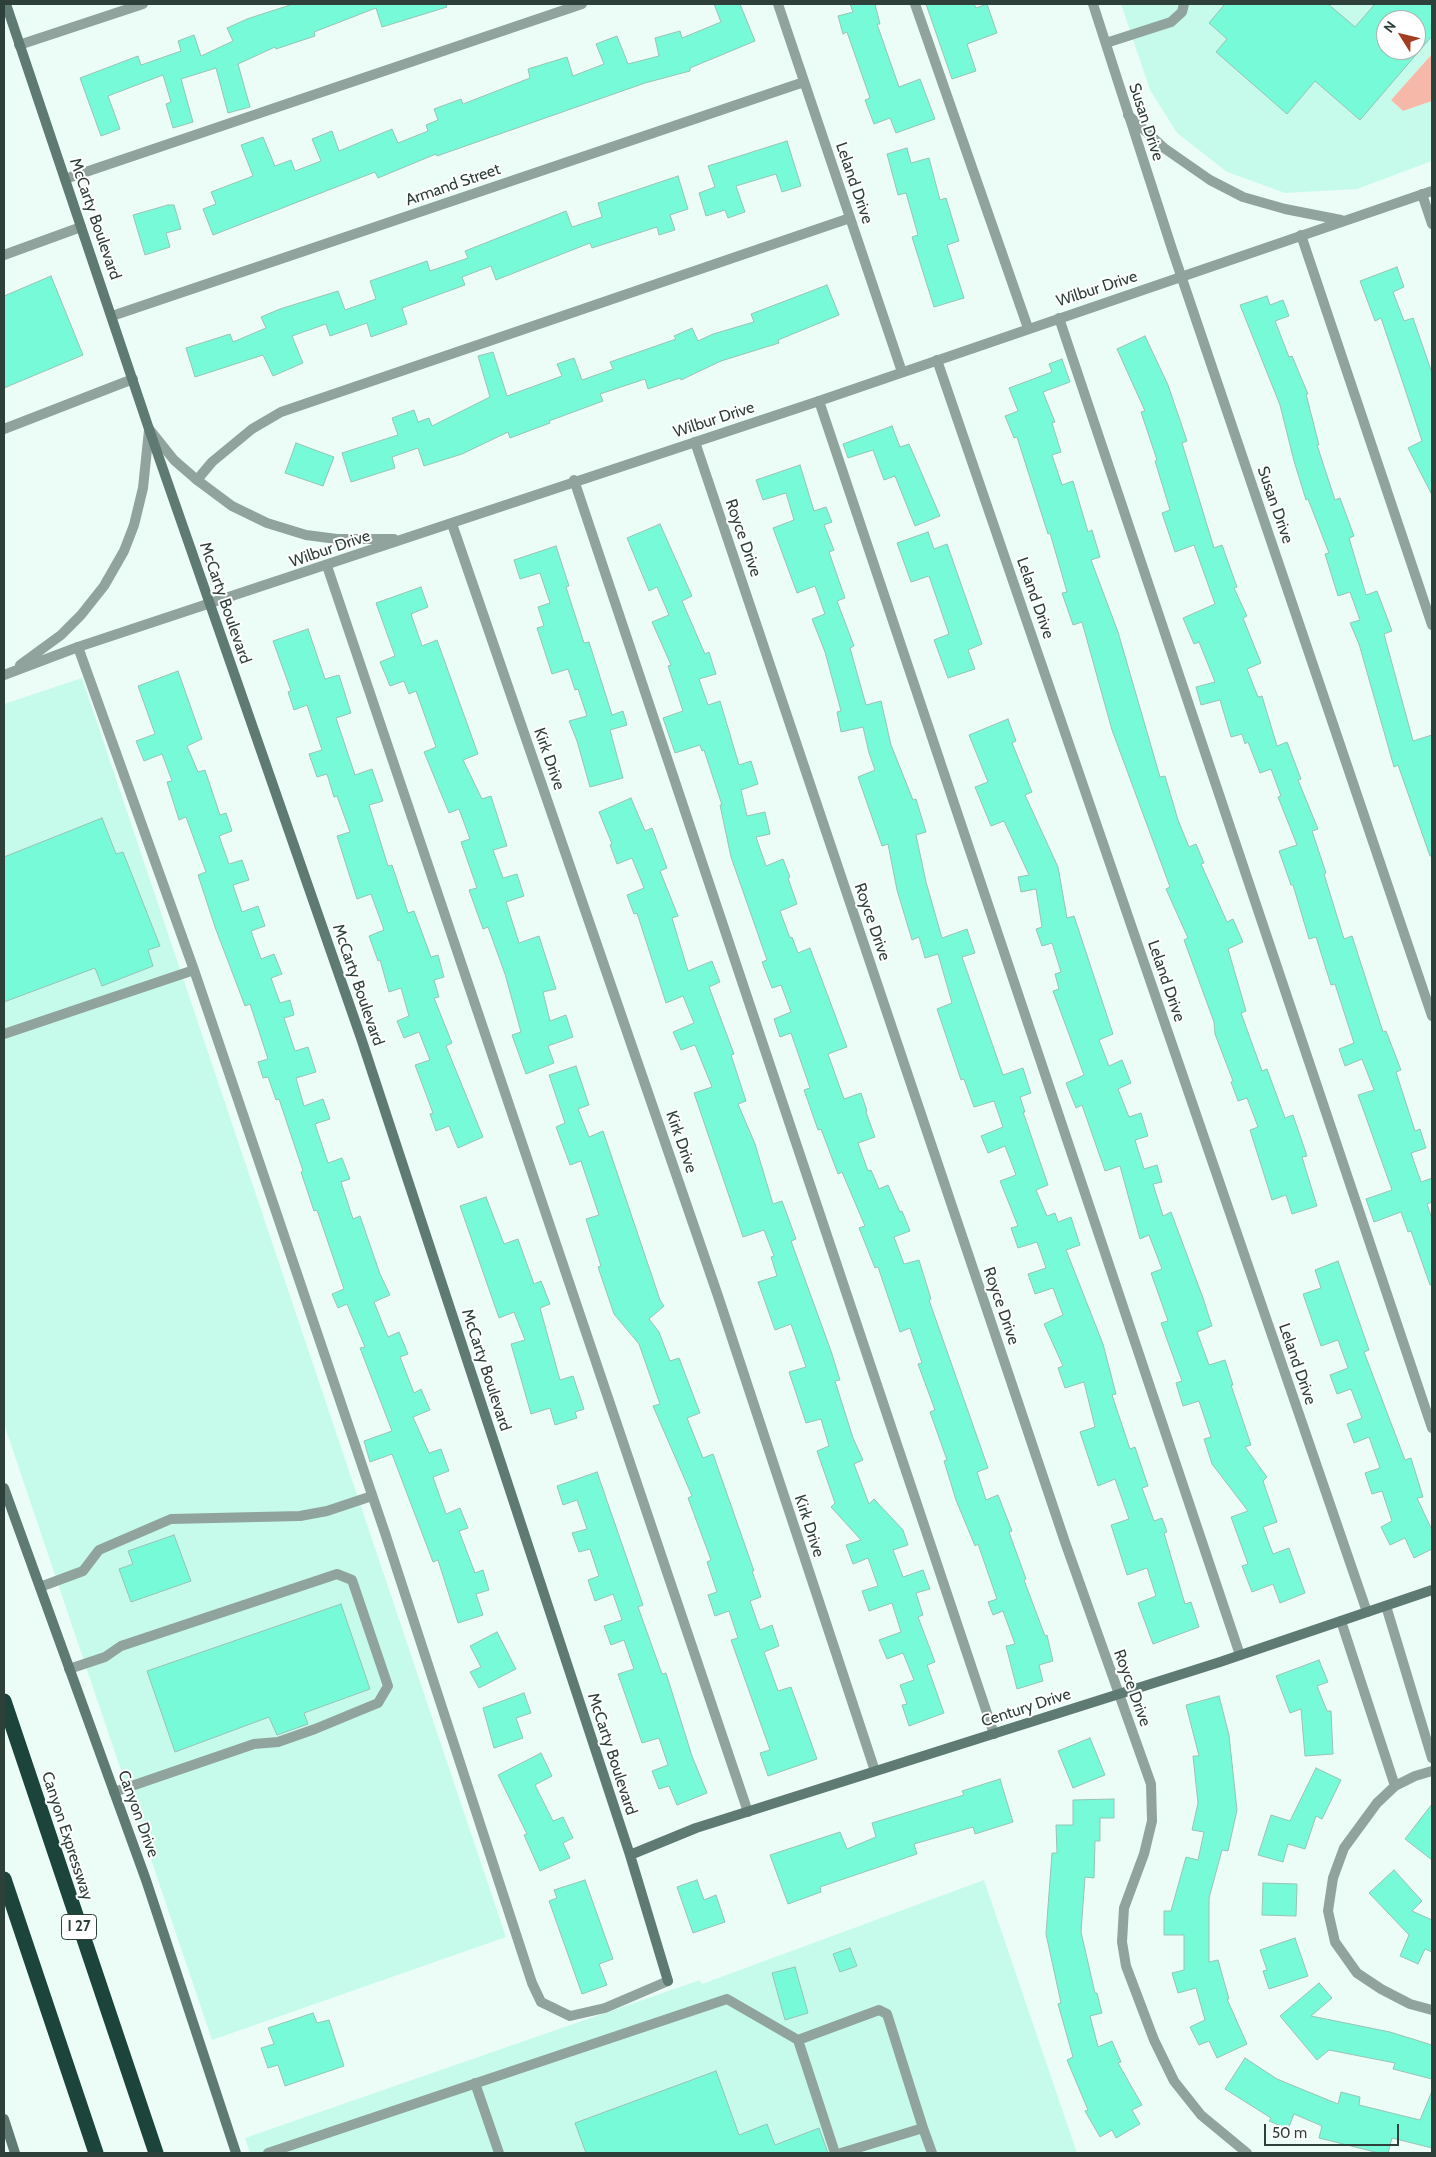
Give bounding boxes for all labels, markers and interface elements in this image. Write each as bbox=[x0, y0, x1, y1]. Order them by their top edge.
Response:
north arrow bbox=[1376, 10, 1426, 60]
text: N bbox=[1379, 17, 1400, 36]
street label: Susan Drive bbox=[1124, 81, 1168, 163]
street label: Leland Drive bbox=[831, 140, 877, 226]
street label: McCarty Boulevard bbox=[65, 156, 125, 282]
street label: Armand Street bbox=[403, 160, 503, 210]
street label: Wilbur Drive bbox=[1054, 267, 1140, 311]
street label: Wilbur Drive bbox=[671, 398, 757, 442]
street label: Susan Drive bbox=[1253, 464, 1297, 546]
street label: Royce Drive bbox=[721, 497, 765, 579]
street label: Wilbur Drive bbox=[287, 526, 373, 572]
street label: McCarty Boulevard bbox=[195, 540, 255, 666]
street label: Leland Drive bbox=[1012, 555, 1058, 641]
street label: Kirk Drive bbox=[529, 725, 569, 793]
street label: Royce Drive bbox=[850, 881, 894, 963]
street label: McCarty Boulevard bbox=[328, 922, 388, 1048]
street label: Leland Drive bbox=[1143, 938, 1189, 1024]
street label: Kirk Drive bbox=[661, 1108, 701, 1176]
street label: Royce Drive bbox=[979, 1265, 1023, 1347]
street label: McCarty Boulevard bbox=[457, 1307, 515, 1433]
street label: Leland Drive bbox=[1274, 1321, 1320, 1407]
street label: Kirk Drive bbox=[790, 1492, 828, 1560]
street label: Royce Drive bbox=[1109, 1647, 1155, 1729]
street label: Century Drive bbox=[979, 1684, 1073, 1732]
street label: McCarty Boulevard bbox=[583, 1691, 641, 1817]
street label: Canyon Drive bbox=[113, 1768, 163, 1860]
street label: Canyon Expressway bbox=[37, 1769, 97, 1903]
road number: I 27 bbox=[62, 1914, 96, 1940]
scale bar bbox=[1266, 2114, 1401, 2146]
text: 50 m bbox=[1272, 2124, 1307, 2142]

